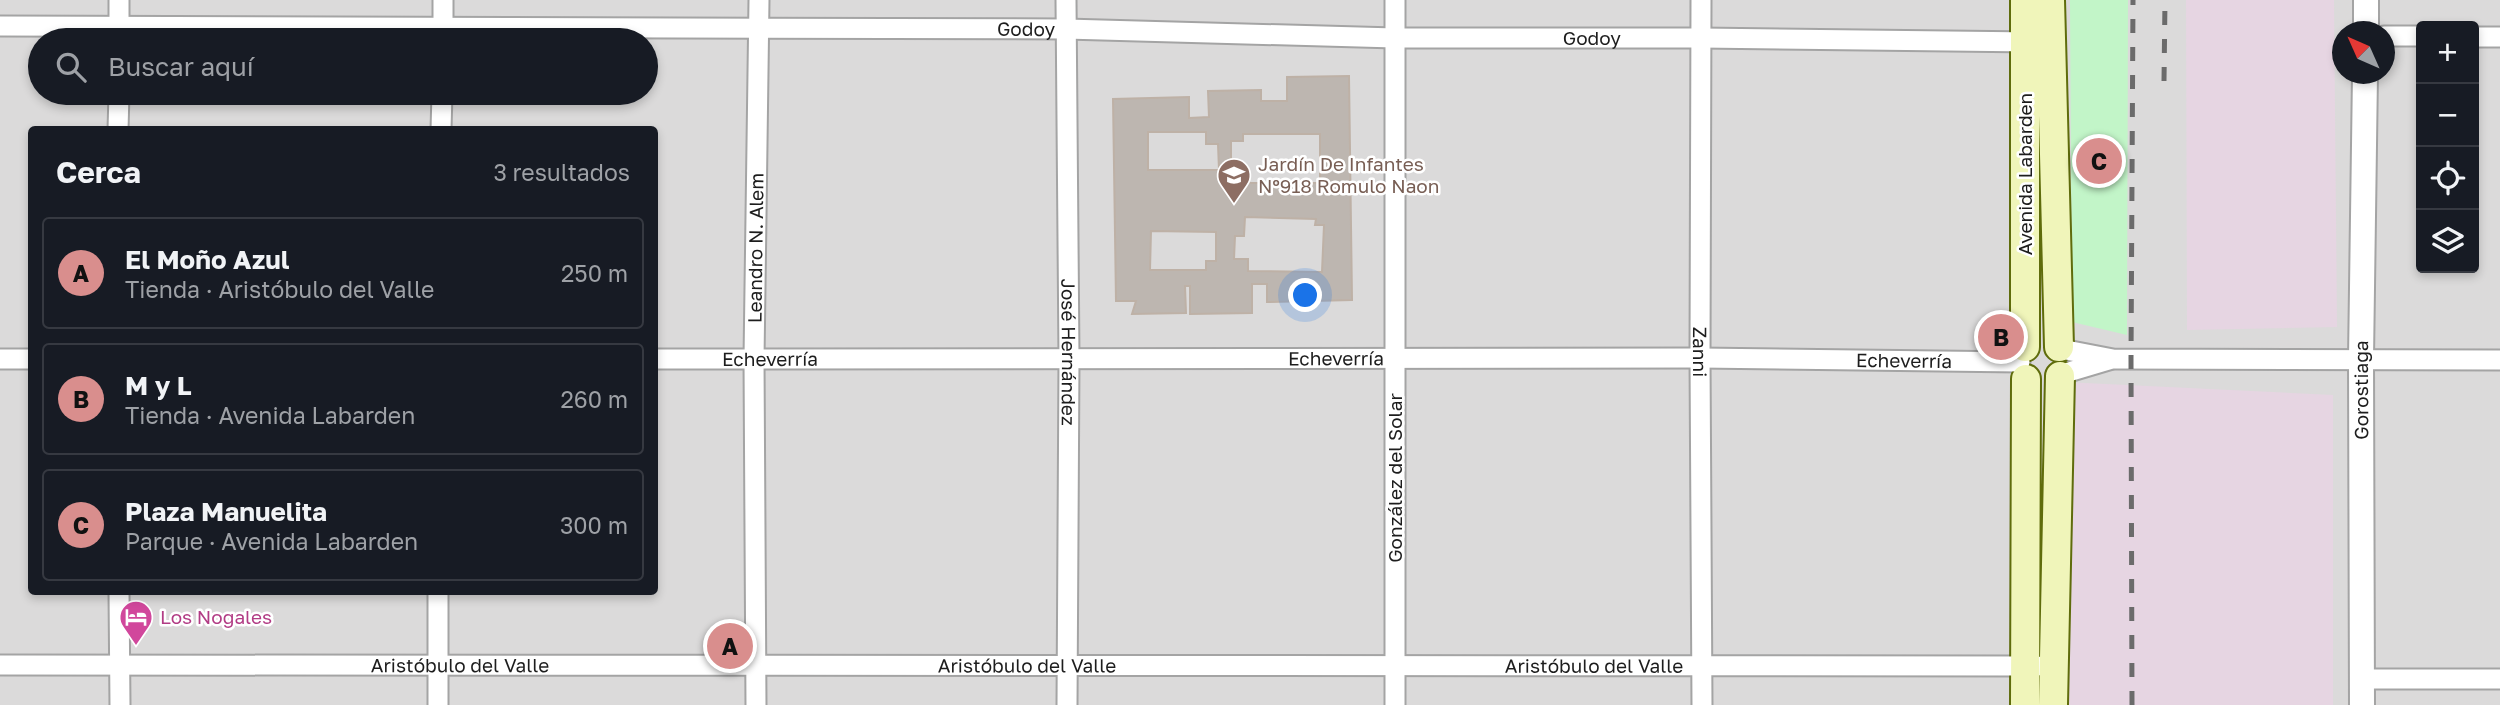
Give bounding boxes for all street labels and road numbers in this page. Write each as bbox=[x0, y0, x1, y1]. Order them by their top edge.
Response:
street label: Godoy bbox=[997, 17, 1055, 40]
street label: Godoy bbox=[1563, 26, 1621, 49]
street label: Avenida Labarden bbox=[2013, 93, 2036, 255]
street label: Leandro N. Alem bbox=[743, 173, 768, 323]
street label: José Hernández bbox=[1057, 278, 1081, 426]
street label: Zanni bbox=[1689, 327, 1712, 377]
street label: Gorostiaga bbox=[2349, 340, 2372, 440]
street label: Echeverría bbox=[1288, 346, 1384, 369]
street label: Echeverría bbox=[722, 347, 818, 370]
street label: Echeverría bbox=[1856, 348, 1952, 372]
street label: González del Solar bbox=[1383, 393, 1406, 563]
street label: Aristóbulo del Valle bbox=[371, 653, 549, 676]
street label: Aristóbulo del Valle bbox=[938, 653, 1116, 677]
street label: Aristóbulo del Valle bbox=[1505, 654, 1683, 677]

